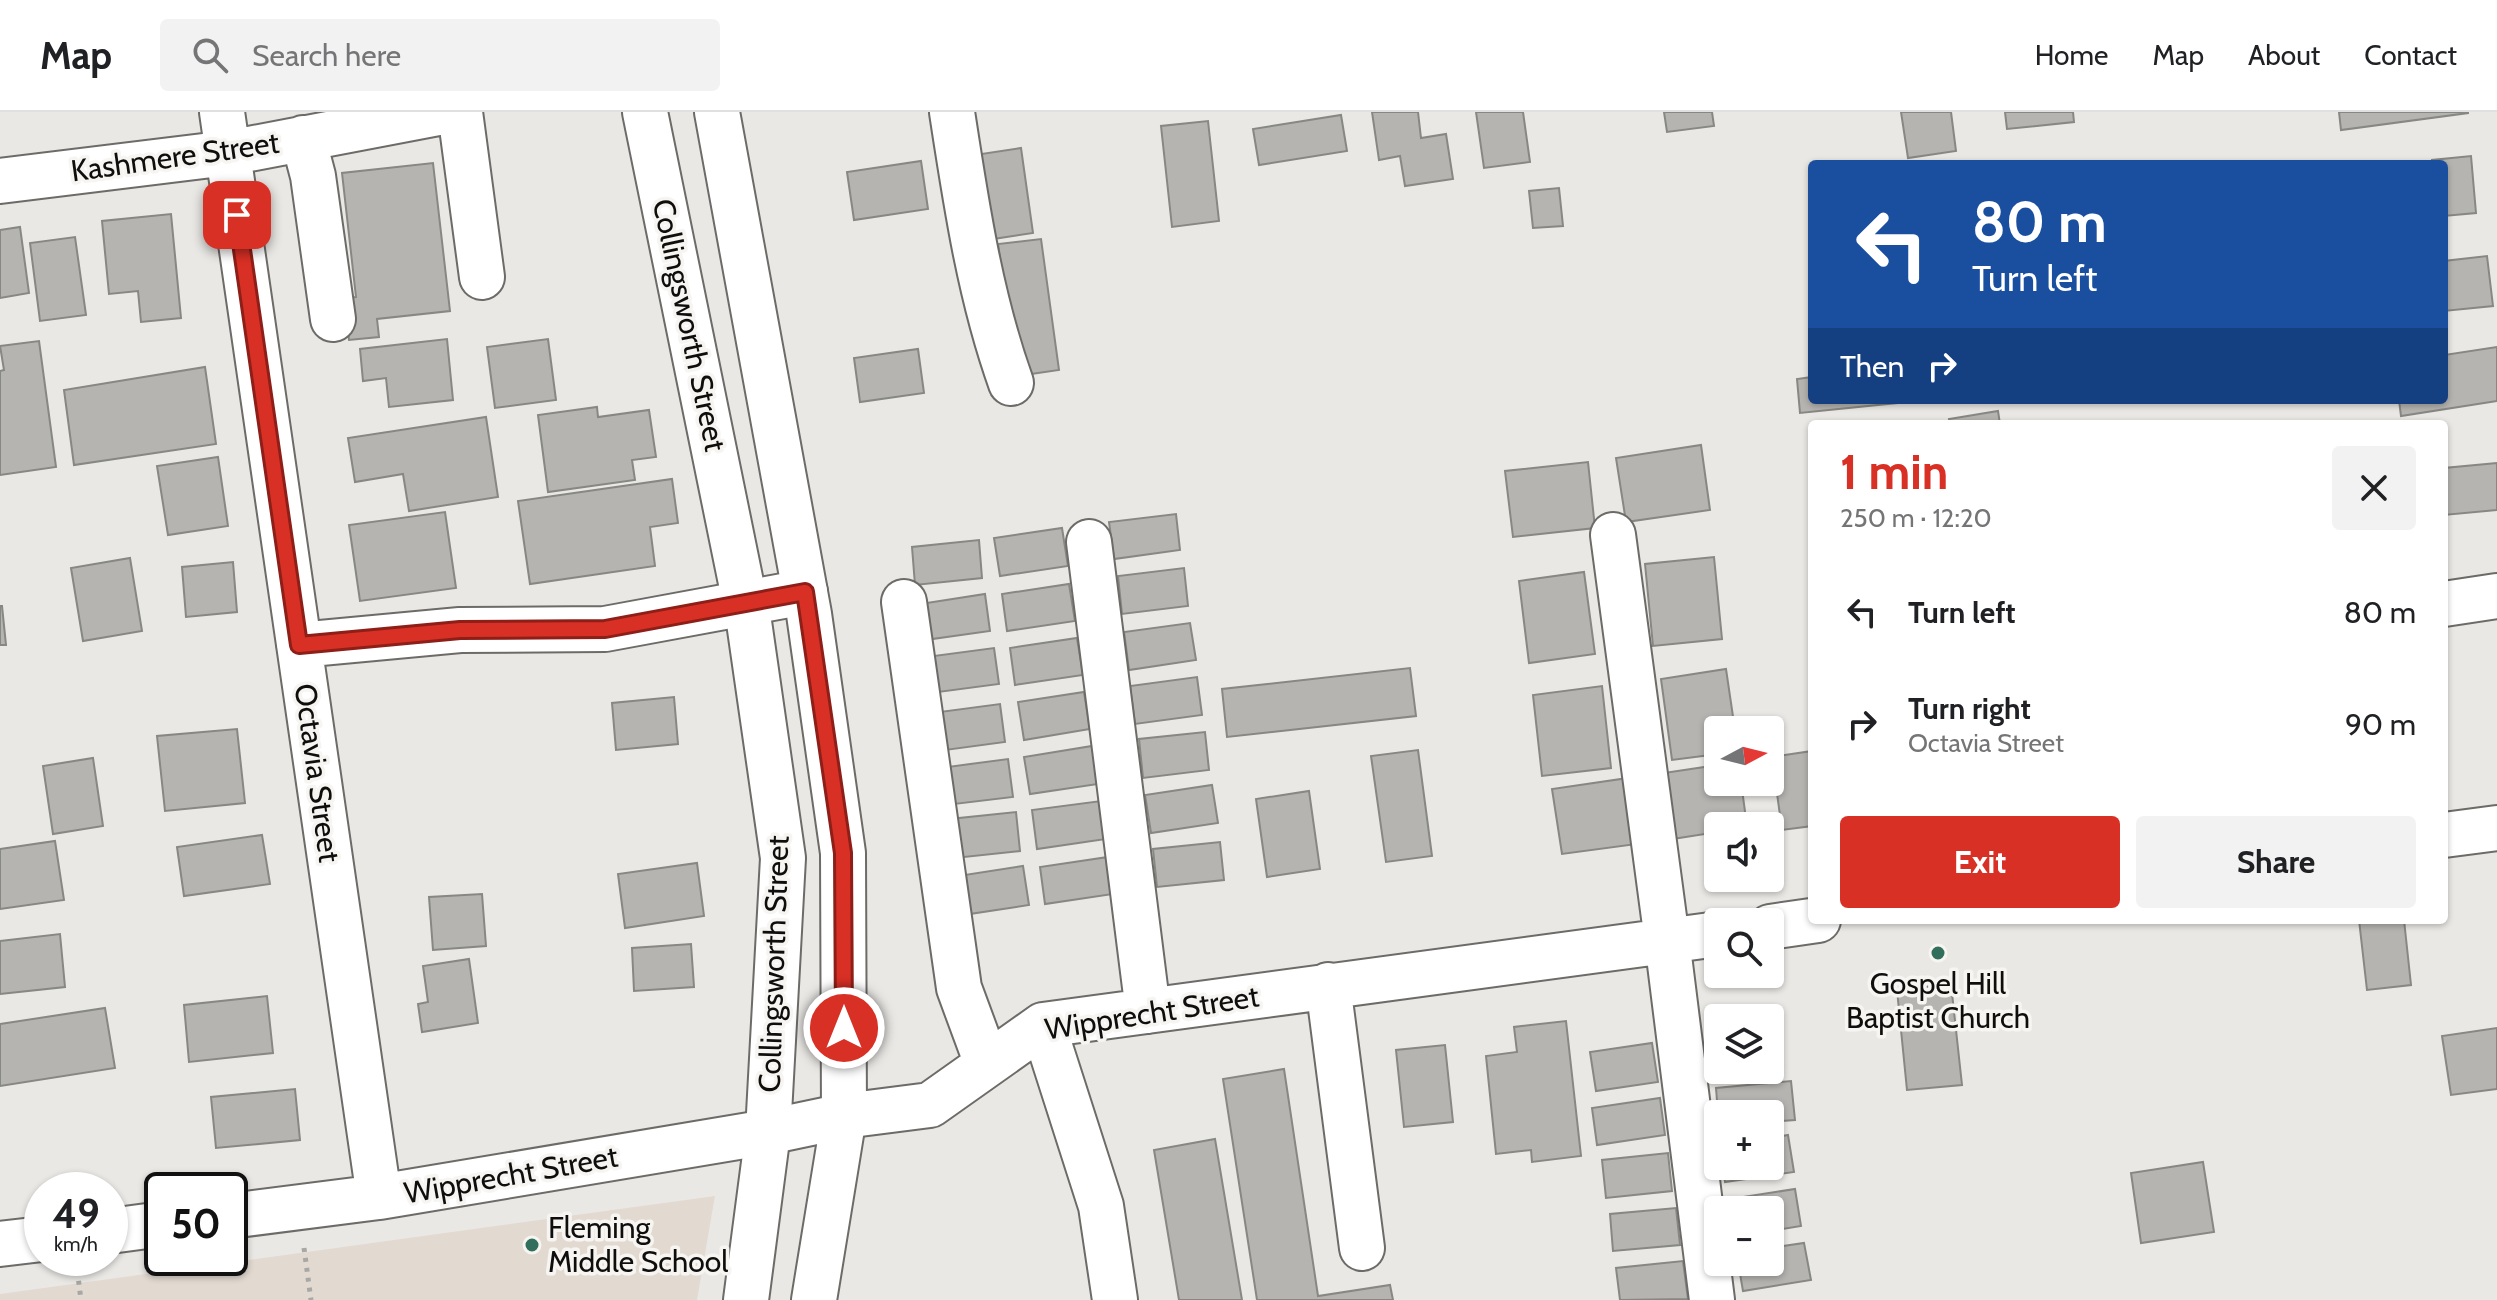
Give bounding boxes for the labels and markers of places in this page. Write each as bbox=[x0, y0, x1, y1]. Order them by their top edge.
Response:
pin bbox=[203, 181, 271, 249]
marker: Gospel Hill Baptist Church bbox=[1929, 944, 1947, 962]
place label: Gospel Hill Baptist Church bbox=[1846, 965, 2030, 1036]
place label: Fleming Middle School bbox=[548, 1209, 728, 1280]
marker: Fleming Middle School bbox=[523, 1236, 541, 1254]

